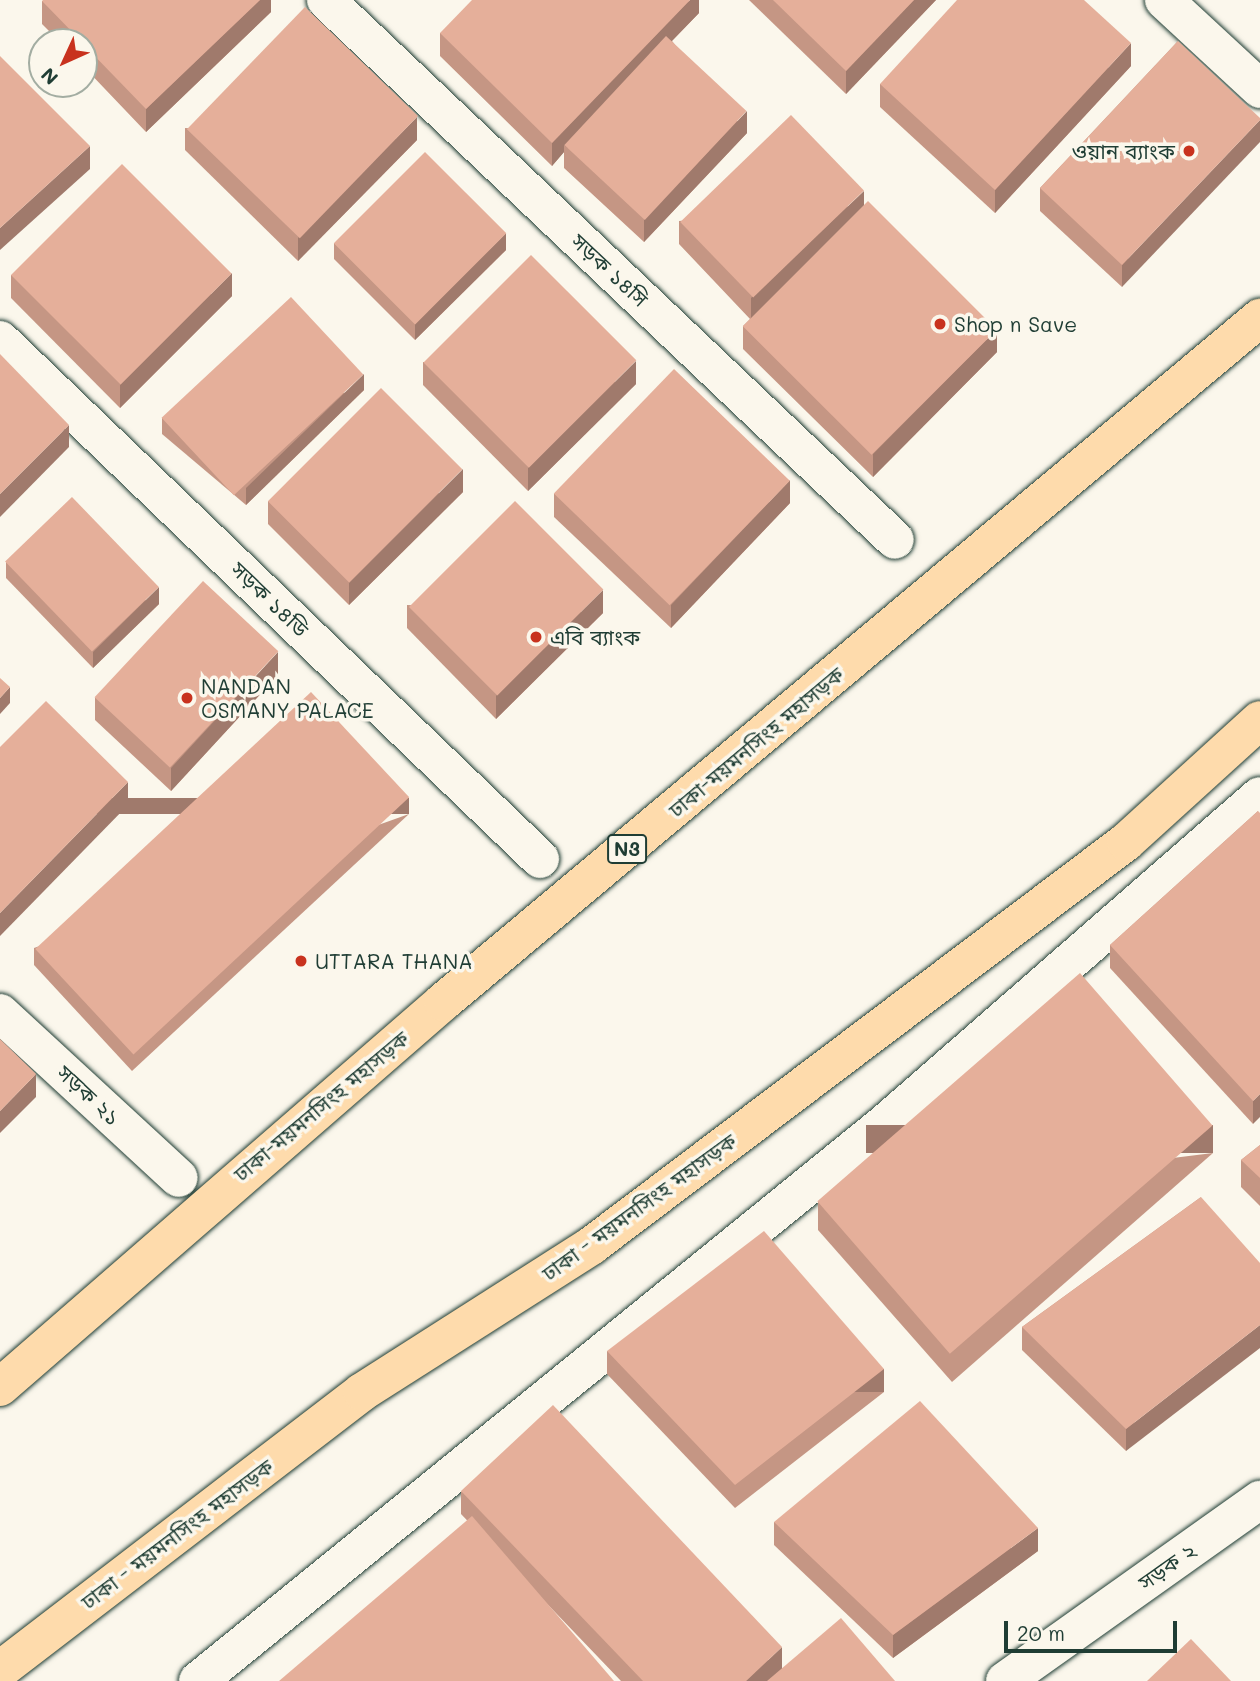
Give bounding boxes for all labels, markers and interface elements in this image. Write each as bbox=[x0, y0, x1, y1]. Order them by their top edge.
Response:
north arrow bbox=[28, 28, 98, 98]
text: N bbox=[35, 63, 63, 91]
place label: ওয়ান ব্যাংক bbox=[1071, 138, 1175, 164]
marker: ওয়ান ব্যাংক bbox=[1181, 143, 1197, 159]
street label: সড়ক ১৪সি bbox=[567, 228, 653, 312]
place label: Shop n Save bbox=[954, 311, 1077, 337]
marker: Shop n Save bbox=[932, 316, 948, 332]
street label: সড়ক ১৪ডি bbox=[226, 556, 314, 642]
place label: এবি ব্যাংক bbox=[550, 624, 640, 650]
marker: এবি ব্যাংক bbox=[528, 629, 544, 645]
street label: ঢাকা-ময়মনসিংহ মহাসড়ক bbox=[663, 662, 849, 822]
place label: NANDAN OSMANY PALACE bbox=[201, 673, 374, 723]
marker: NANDAN OSMANY PALACE bbox=[179, 690, 195, 706]
road number: N3 bbox=[606, 834, 648, 864]
place label: UTTARA THANA bbox=[315, 948, 473, 974]
marker: UTTARA THANA bbox=[293, 953, 309, 969]
street label: ঢাকা-ময়মনসিংহ মহাসড়ক bbox=[228, 1026, 414, 1186]
street label: সড়ক ২১ bbox=[52, 1060, 126, 1130]
street label: ঢাকা - ময়মনসিংহ মহাসড়ক bbox=[537, 1128, 741, 1286]
street label: ঢাকা - ময়মনসিংহ মহাসড়ক bbox=[76, 1454, 278, 1614]
street label: সড়ক ২ bbox=[1134, 1537, 1200, 1595]
scale bar bbox=[1008, 1608, 1181, 1652]
text: 20 m bbox=[1017, 1619, 1065, 1646]

